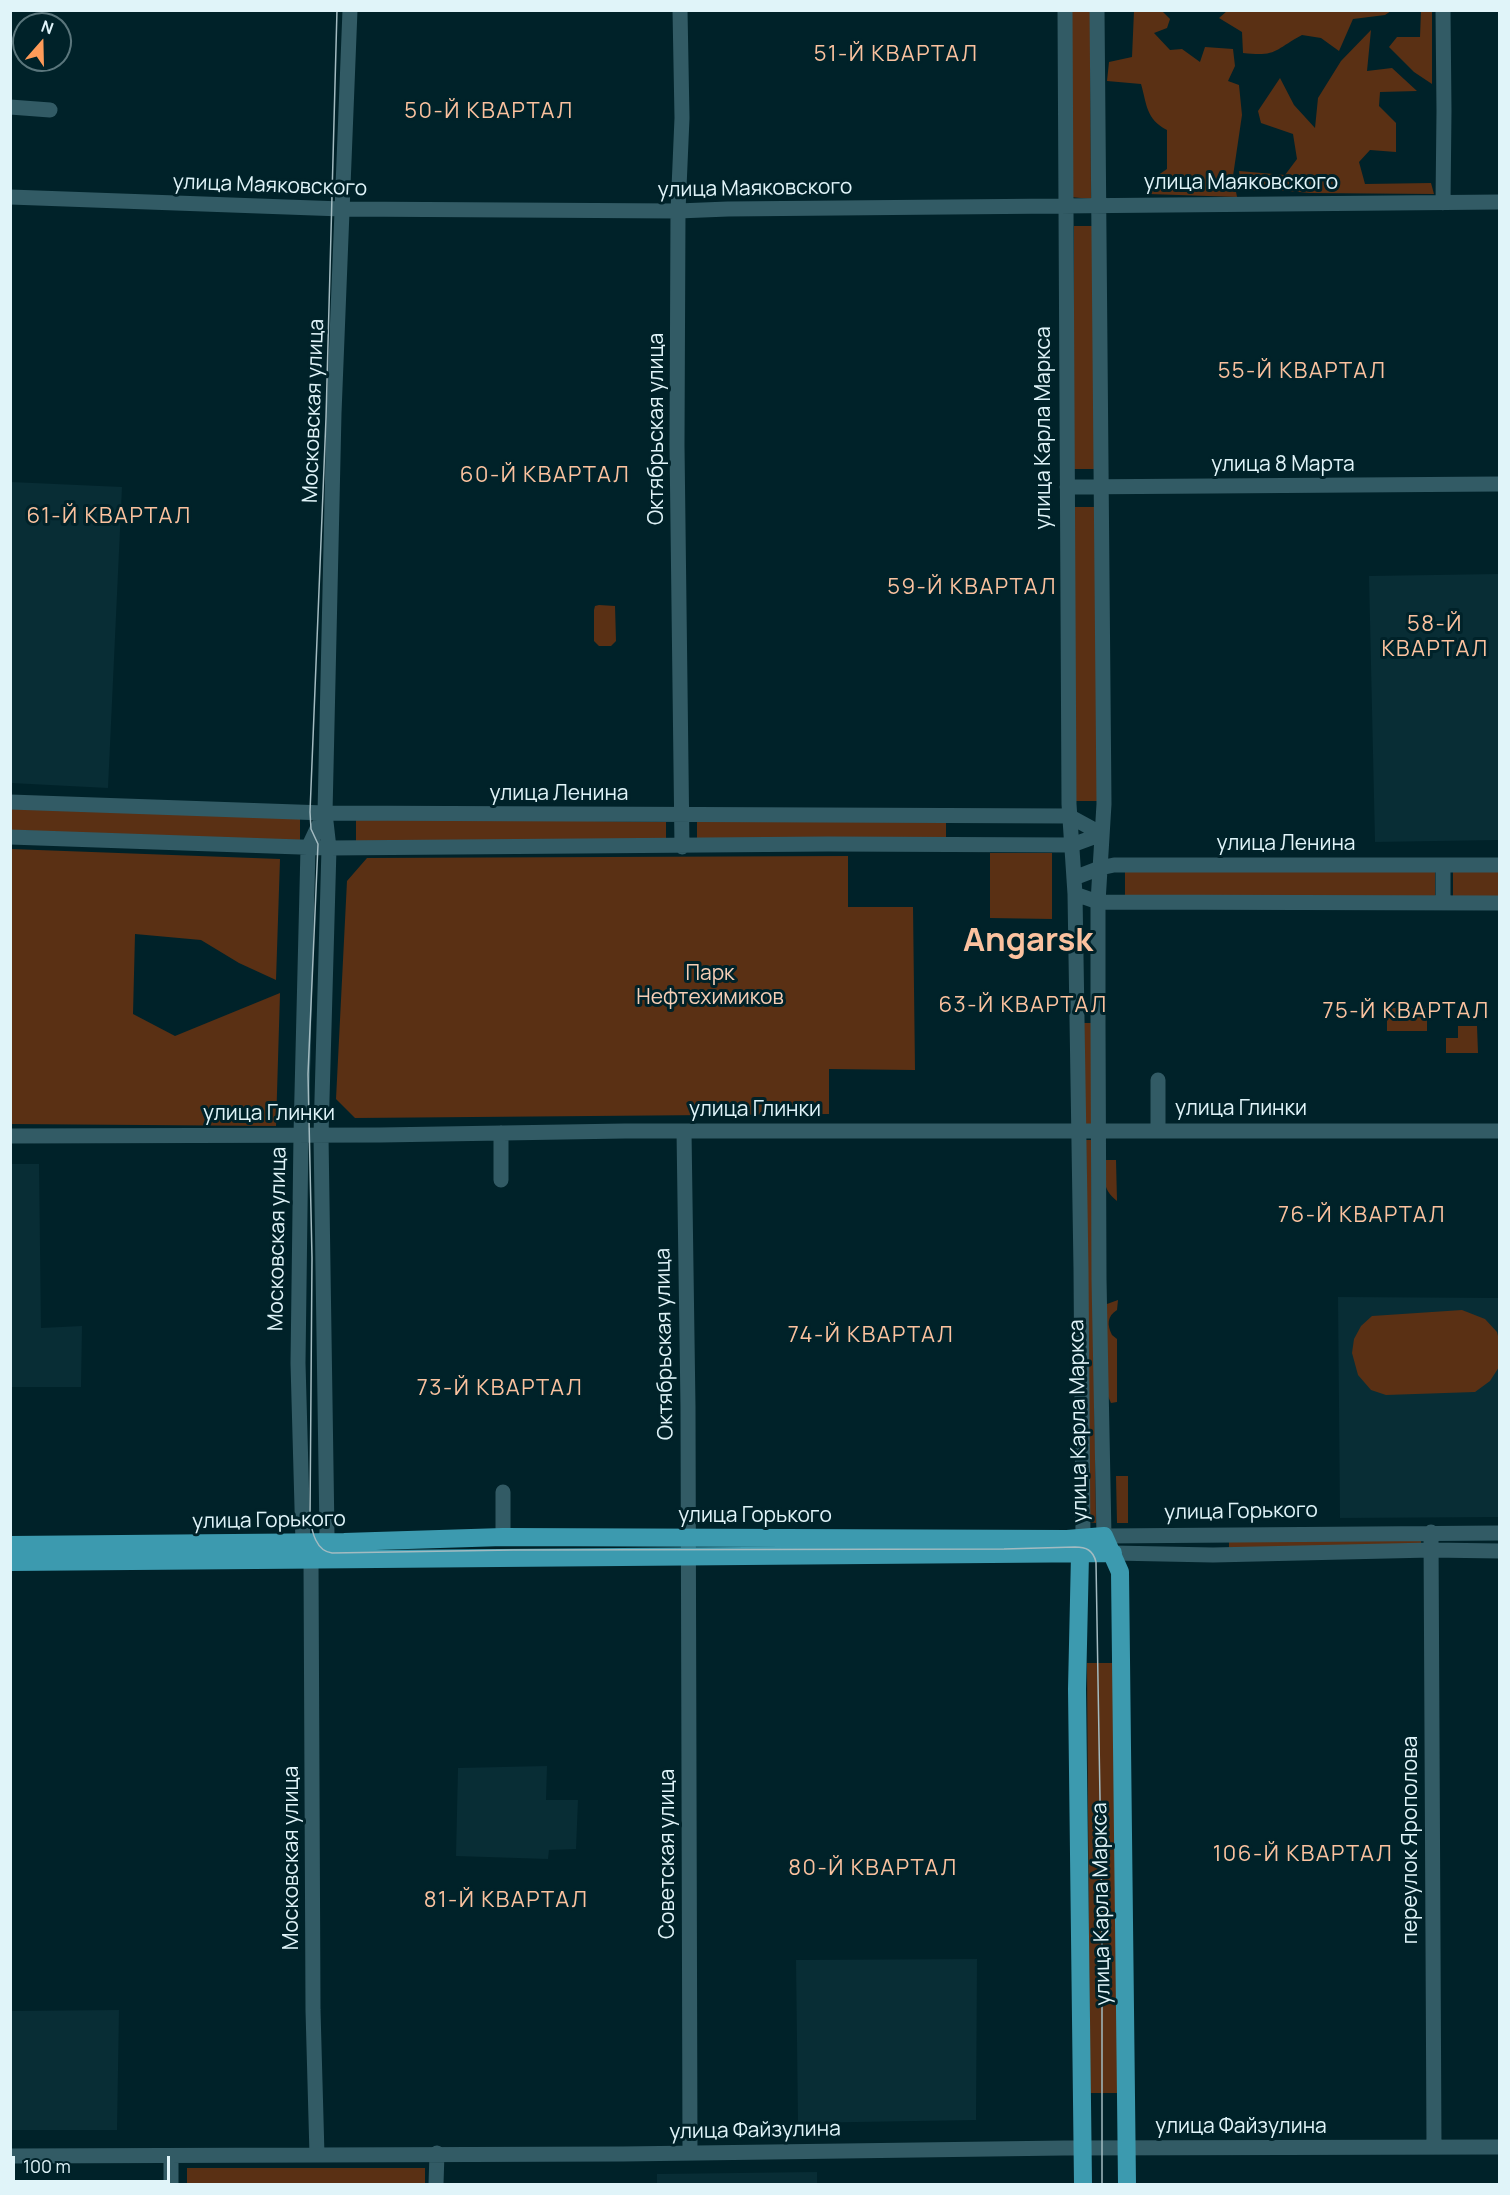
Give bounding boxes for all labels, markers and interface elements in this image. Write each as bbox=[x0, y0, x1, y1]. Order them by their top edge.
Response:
north arrow bbox=[12, 12, 72, 72]
text: N bbox=[38, 15, 57, 39]
district label: 51-Й КВАРТАЛ bbox=[814, 42, 978, 68]
district label: 50-Й КВАРТАЛ bbox=[404, 99, 574, 125]
street label: улица Маяковского bbox=[172, 170, 368, 202]
street label: улица Маяковского bbox=[1144, 170, 1338, 196]
street label: улица Маяковского bbox=[658, 175, 852, 203]
street label: Московская улица bbox=[298, 318, 330, 504]
street label: улица Карла Маркса bbox=[1031, 326, 1057, 530]
street label: Октябрьская улица bbox=[644, 333, 670, 525]
district label: 55-Й КВАРТАЛ bbox=[1218, 359, 1386, 385]
street label: улица 8 Марта bbox=[1211, 452, 1355, 478]
district label: 60-Й КВАРТАЛ bbox=[460, 463, 630, 489]
district label: 61-Й КВАРТАЛ bbox=[26, 504, 192, 530]
district label: 59-Й КВАРТАЛ bbox=[887, 575, 1057, 601]
district label: 58-Й КВАРТАЛ bbox=[1381, 612, 1489, 664]
street label: улица Ленина bbox=[490, 781, 628, 807]
street label: улица Ленина bbox=[1217, 831, 1355, 857]
district label: Angarsk bbox=[963, 922, 1093, 962]
park label: Парк Нефтехимиков bbox=[636, 961, 784, 1011]
district label: 63-Й КВАРТАЛ bbox=[938, 993, 1108, 1019]
district label: 75-Й КВАРТАЛ bbox=[1322, 999, 1490, 1025]
street label: улица Глинки bbox=[1175, 1096, 1307, 1122]
street label: улица Глинки bbox=[689, 1097, 821, 1123]
street label: улица Глинки bbox=[203, 1101, 335, 1127]
street label: Московская улица bbox=[264, 1147, 292, 1331]
district label: 76-Й КВАРТАЛ bbox=[1278, 1203, 1446, 1229]
street label: Октябрьская улица bbox=[651, 1248, 679, 1440]
street label: улица Карла Маркса bbox=[1065, 1319, 1093, 1523]
district label: 74-Й КВАРТАЛ bbox=[788, 1323, 954, 1349]
district label: 73-Й КВАРТАЛ bbox=[417, 1376, 583, 1402]
street label: улица Горького bbox=[1164, 1498, 1318, 1526]
street label: улица Горького bbox=[678, 1503, 832, 1529]
street label: улица Горького bbox=[192, 1507, 346, 1535]
street label: переулок Ярополова bbox=[1398, 1736, 1424, 1944]
street label: Московская улица bbox=[279, 1766, 305, 1950]
street label: Советская улица bbox=[655, 1769, 681, 1939]
street label: улица Карла Маркса bbox=[1088, 1802, 1116, 2006]
district label: 106-Й КВАРТАЛ bbox=[1213, 1842, 1393, 1868]
district label: 80-Й КВАРТАЛ bbox=[788, 1856, 958, 1882]
district label: 81-Й КВАРТАЛ bbox=[424, 1888, 588, 1914]
street label: улица Файзулина bbox=[1155, 2114, 1327, 2140]
street label: улица Файзулина bbox=[669, 2117, 841, 2145]
scale bar bbox=[15, 2144, 172, 2182]
text: 100 m bbox=[23, 2154, 71, 2178]

